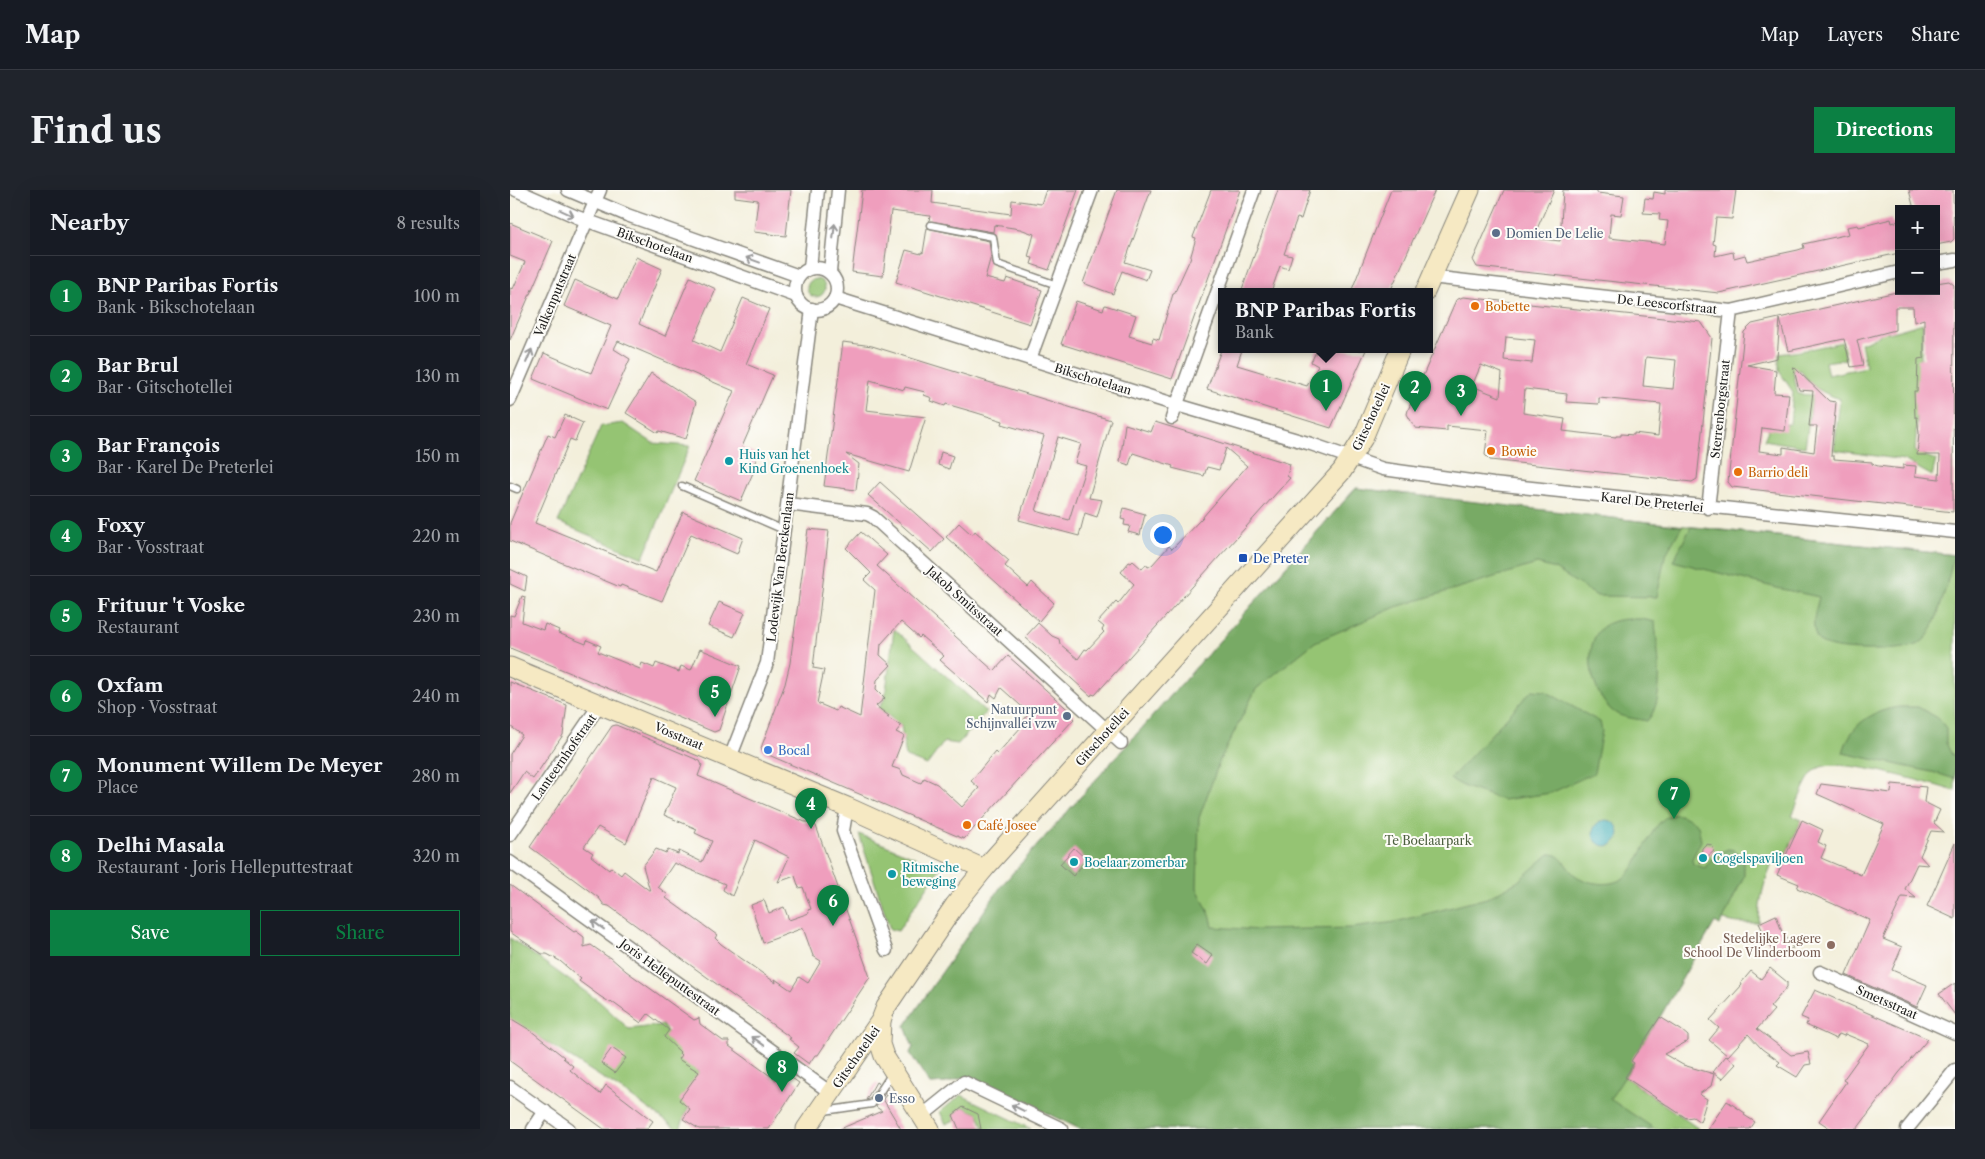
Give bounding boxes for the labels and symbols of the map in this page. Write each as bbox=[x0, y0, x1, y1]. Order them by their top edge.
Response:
one-way arrow bbox=[559, 208, 574, 218]
street label: Bikschotelaan bbox=[615, 224, 696, 266]
one-way arrow bbox=[829, 224, 839, 240]
place label: Domien De Lelie bbox=[1506, 226, 1604, 241]
marker: Domien De Lelie bbox=[1490, 227, 1502, 239]
street label: Valkenputstraat bbox=[530, 251, 579, 340]
one-way arrow bbox=[746, 255, 761, 264]
street label: De Leescorfstraat bbox=[1616, 291, 1718, 317]
place label: Bobette bbox=[1485, 299, 1530, 314]
marker: Bobette bbox=[1469, 300, 1481, 312]
one-way arrow bbox=[525, 349, 535, 364]
street label: Sterrenborgstraat bbox=[1707, 358, 1733, 459]
street label: Bikschotelaan bbox=[1053, 360, 1134, 398]
pin: 1 bbox=[1310, 370, 1342, 411]
pin: 2 bbox=[1399, 371, 1431, 412]
pin: 3 bbox=[1445, 375, 1477, 416]
street label: Gitschotellei bbox=[1349, 381, 1393, 453]
place label: Bowie bbox=[1501, 444, 1537, 459]
marker: Bowie bbox=[1485, 445, 1497, 457]
place label: Huis van het Kind Groenenhoek bbox=[739, 447, 850, 476]
marker: Huis van het Kind Groenenhoek bbox=[723, 455, 735, 467]
place label: Barrio deli bbox=[1748, 465, 1809, 480]
marker: Barrio deli bbox=[1732, 466, 1744, 478]
street label: Karel De Preterlei bbox=[1600, 489, 1704, 515]
street label: Lodewijk Van Berckenlaan bbox=[763, 491, 797, 643]
your location bbox=[1150, 522, 1176, 548]
place label: De Preter bbox=[1253, 551, 1308, 566]
marker: De Preter bbox=[1237, 552, 1249, 564]
street label: Jakob Smitsstraat bbox=[922, 561, 1007, 640]
pin: 5 bbox=[699, 676, 731, 717]
place label: Natuurpunt Schijnvallei vzw bbox=[966, 702, 1058, 731]
street label: Gitschotellei bbox=[1072, 705, 1132, 769]
street label: Lanteernhofstraat bbox=[529, 710, 600, 803]
marker: Natuurpunt Schijnvallei vzw bbox=[1061, 710, 1073, 722]
street label: Vosstraat bbox=[651, 719, 706, 753]
place label: Bocal bbox=[778, 743, 810, 758]
marker: Bocal bbox=[762, 744, 774, 756]
pin: 7 bbox=[1658, 778, 1690, 819]
pin: 4 bbox=[795, 788, 827, 829]
place label: Café Josee bbox=[977, 818, 1037, 833]
marker: Café Josee bbox=[961, 819, 973, 831]
park label: Te Boelaarpark bbox=[1384, 833, 1473, 848]
place label: Cogelspaviljoen bbox=[1713, 851, 1804, 866]
marker: Cogelspaviljoen bbox=[1697, 852, 1709, 864]
place label: Boelaar zomerbar bbox=[1084, 855, 1186, 870]
marker: Boelaar zomerbar bbox=[1068, 856, 1080, 868]
place label: Ritmische beweging bbox=[902, 860, 960, 889]
marker: Ritmische beweging bbox=[886, 868, 898, 880]
pin: 6 bbox=[817, 885, 849, 926]
one-way arrow bbox=[591, 920, 605, 930]
place label: Stedelijke Lagere School De Vlinderboom bbox=[1683, 931, 1821, 960]
street label: Joris Helleputtestraat bbox=[615, 934, 724, 1019]
marker: Stedelijke Lagere School De Vlinderboom bbox=[1825, 939, 1837, 951]
street label: Smetsstraat bbox=[1854, 982, 1921, 1023]
street label: Gitschotellei bbox=[829, 1023, 883, 1091]
one-way arrow bbox=[752, 1036, 766, 1046]
pin: 8 bbox=[766, 1051, 798, 1092]
place label: Esso bbox=[889, 1091, 915, 1106]
marker: Esso bbox=[873, 1092, 885, 1104]
one-way arrow bbox=[1011, 1103, 1026, 1112]

